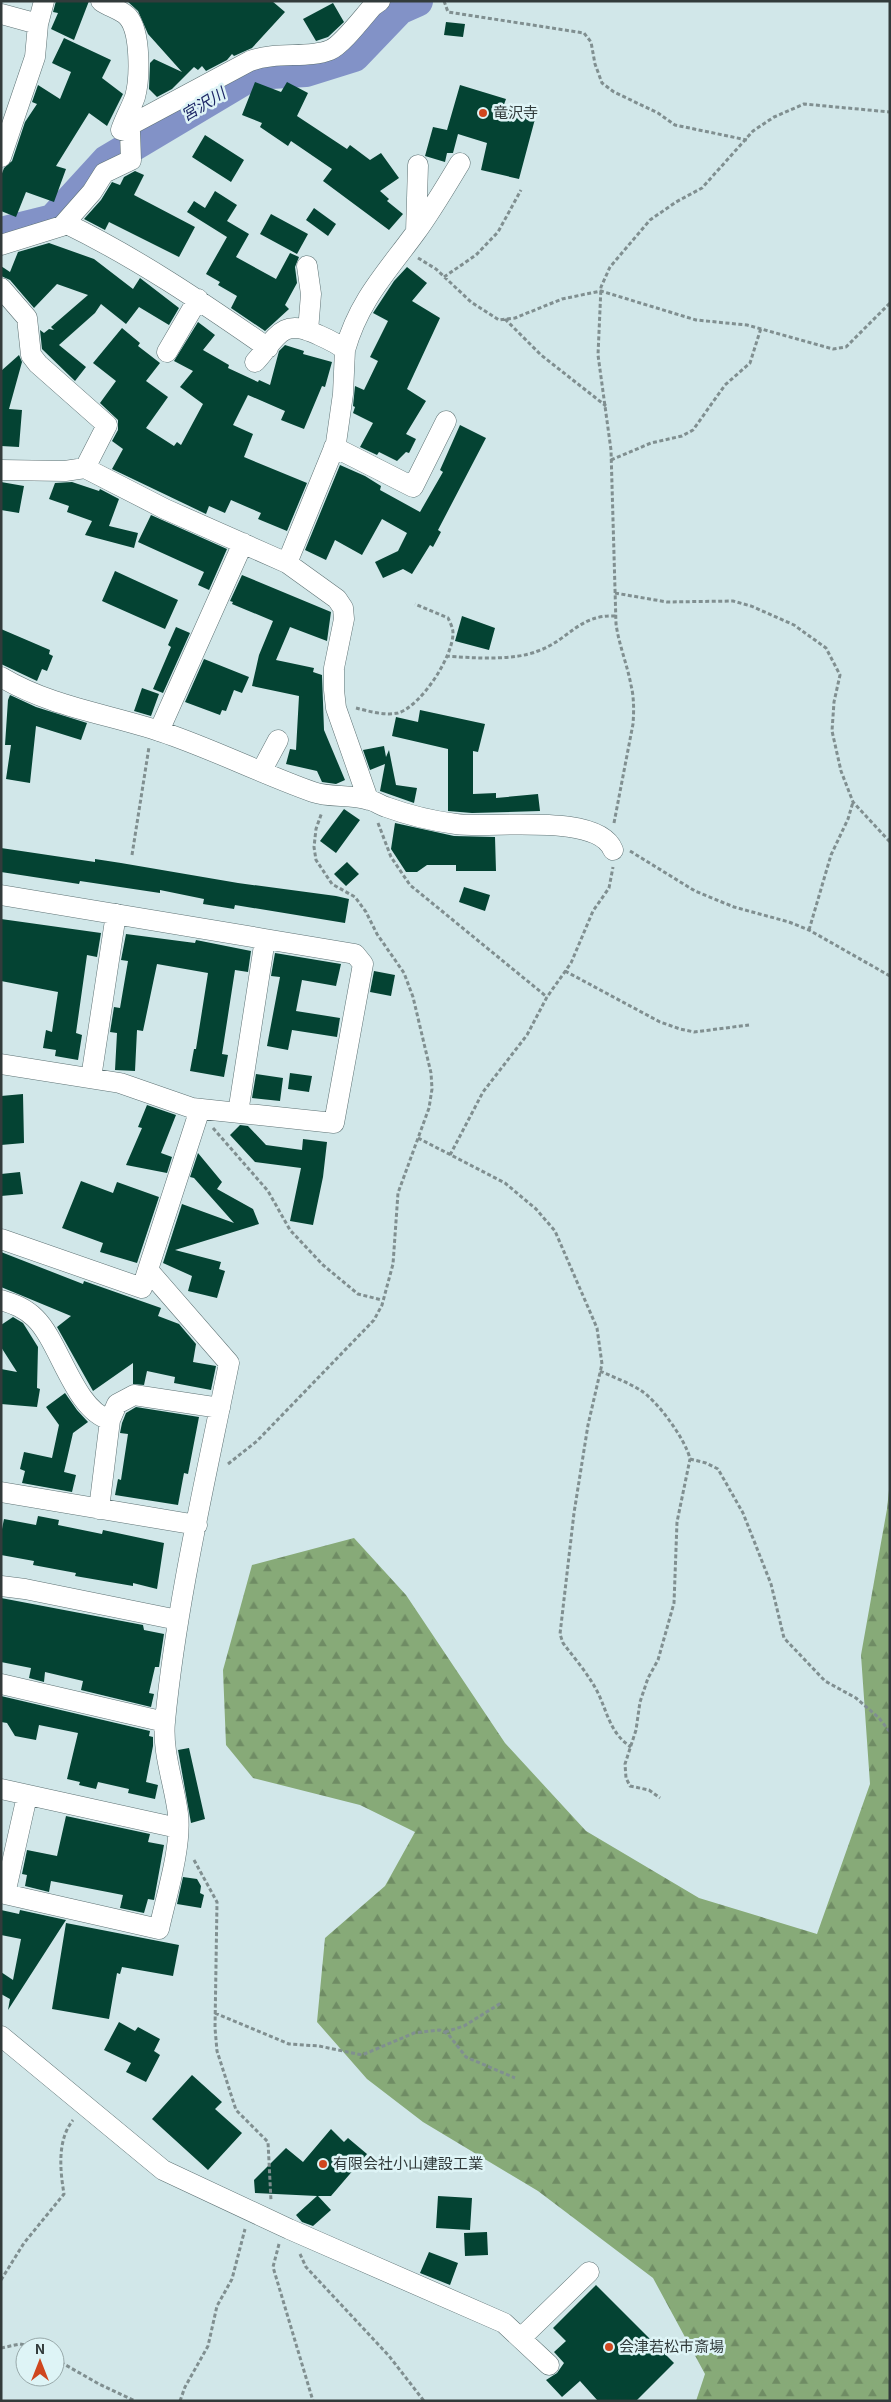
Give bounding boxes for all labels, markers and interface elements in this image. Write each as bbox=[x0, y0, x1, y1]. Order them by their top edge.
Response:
water label: 宮沢川 bbox=[176, 79, 231, 126]
place label: 竜沢寺 bbox=[493, 101, 538, 122]
marker: 竜沢寺 bbox=[477, 107, 489, 119]
place label: 有限会社小山建設工業 bbox=[333, 2152, 483, 2173]
marker: 有限会社小山建設工業 bbox=[317, 2158, 329, 2170]
place label: 会津若松市斎場 bbox=[619, 2335, 724, 2356]
north arrow bbox=[15, 2337, 65, 2387]
text: N bbox=[35, 2338, 45, 2358]
marker: 会津若松市斎場 bbox=[603, 2341, 615, 2353]

